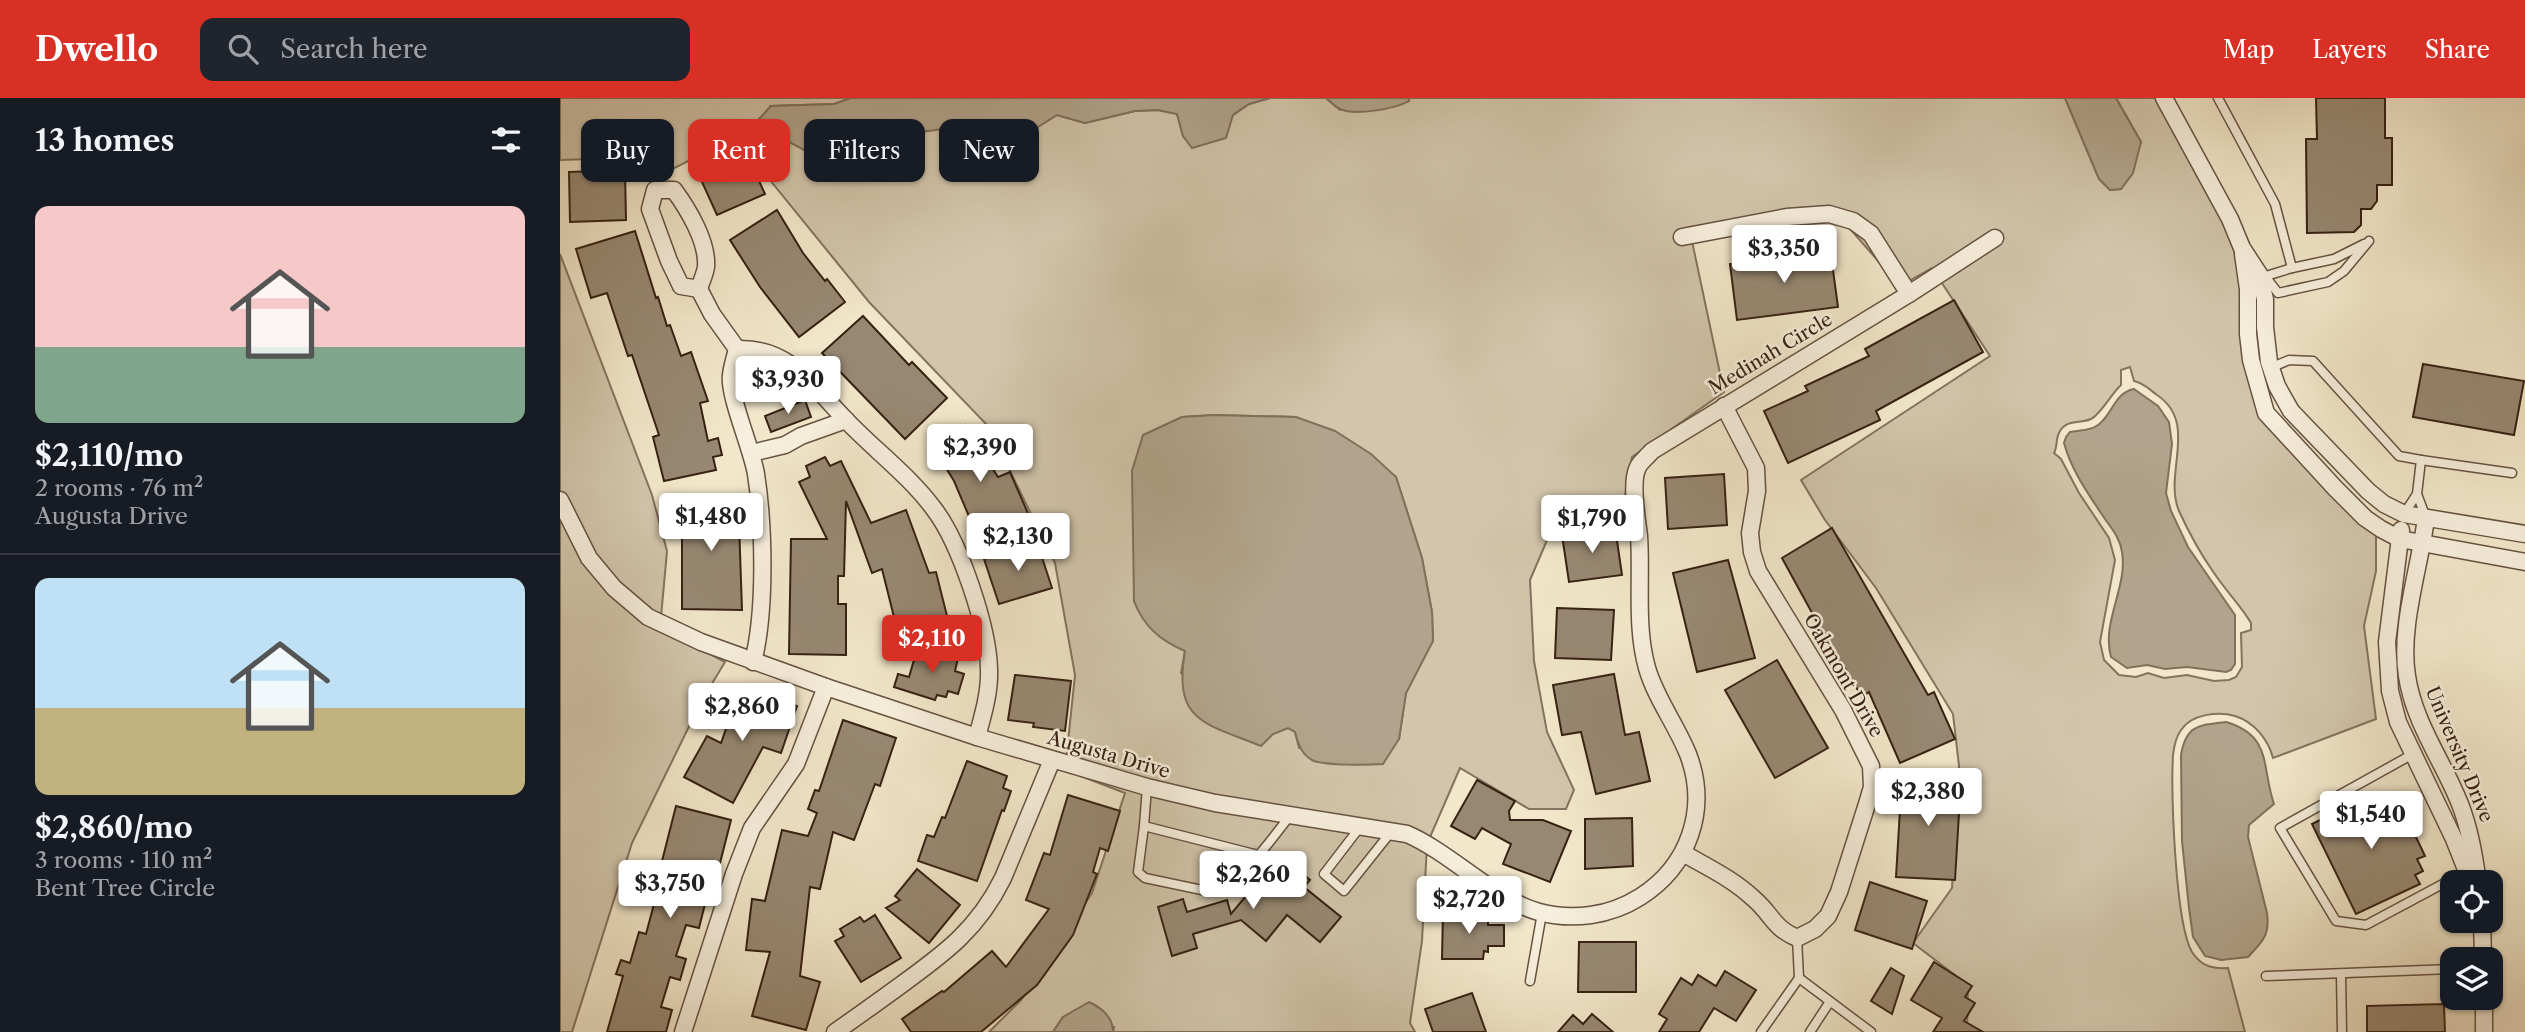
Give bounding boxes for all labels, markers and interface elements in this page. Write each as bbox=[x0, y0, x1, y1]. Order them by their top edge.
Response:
search box bbox=[200, 18, 690, 81]
text: Dwello bbox=[35, 29, 158, 70]
icon: search bbox=[224, 30, 262, 68]
text: Search here bbox=[280, 33, 428, 65]
text: Map bbox=[2223, 35, 2274, 64]
text: Layers bbox=[2312, 35, 2387, 64]
text: Share bbox=[2425, 35, 2490, 64]
chip: Buy bbox=[581, 119, 674, 182]
chip: Rent bbox=[688, 119, 790, 182]
chip: Filters bbox=[804, 119, 925, 182]
chip: New bbox=[939, 119, 1039, 182]
icon: filters bbox=[487, 121, 525, 159]
text: 13 homes bbox=[35, 122, 174, 159]
pin: $3,350 bbox=[1727, 226, 1841, 285]
text: $3,350 bbox=[1748, 234, 1820, 262]
icon: home bbox=[217, 251, 343, 377]
street label: Medinah Circle bbox=[1704, 307, 1836, 399]
pin: $3,930 bbox=[731, 356, 845, 416]
text: $3,930 bbox=[752, 365, 824, 393]
pin: $2,390 bbox=[923, 424, 1037, 484]
text: $2,390 bbox=[943, 433, 1017, 461]
text: $2,110/mo bbox=[35, 437, 183, 474]
text: 2 rooms · 76 m² bbox=[35, 474, 203, 502]
pin: $1,480 bbox=[654, 494, 768, 553]
pin: $1,790 bbox=[1535, 496, 1649, 555]
text: Augusta Drive bbox=[35, 502, 188, 530]
text: $1,480 bbox=[675, 502, 747, 530]
text: $1,790 bbox=[1557, 504, 1627, 532]
pin: $2,130 bbox=[961, 514, 1075, 573]
text: $2,130 bbox=[983, 522, 1053, 550]
street label: Oakmont Drive bbox=[1799, 609, 1888, 741]
pin: $2,110 bbox=[875, 616, 989, 675]
icon: home bbox=[217, 623, 343, 749]
text: $2,110 bbox=[898, 624, 966, 652]
street label: University Drive bbox=[2421, 683, 2499, 826]
pin: $2,860 bbox=[685, 684, 799, 743]
text: $2,860 bbox=[704, 692, 780, 720]
street label: Augusta Drive bbox=[1044, 726, 1173, 783]
pin: $2,380 bbox=[1871, 768, 1985, 828]
text: $2,380 bbox=[1891, 777, 1965, 805]
pin: $1,540 bbox=[2314, 792, 2428, 851]
text: $1,540 bbox=[2336, 800, 2406, 828]
text: $2,860/mo bbox=[35, 809, 193, 846]
text: 3 rooms · 110 m² bbox=[35, 846, 212, 874]
pin: $2,260 bbox=[1196, 852, 1310, 911]
pin: $3,750 bbox=[613, 860, 727, 920]
text: $2,260 bbox=[1216, 860, 1290, 888]
text: $3,750 bbox=[634, 869, 706, 897]
map controls bbox=[2440, 870, 2503, 1010]
button: locate bbox=[2440, 870, 2503, 933]
text: Bent Tree Circle bbox=[35, 874, 215, 902]
pin: $2,720 bbox=[1412, 876, 1526, 936]
text: $2,720 bbox=[1433, 885, 1505, 913]
button: layers bbox=[2440, 947, 2503, 1010]

